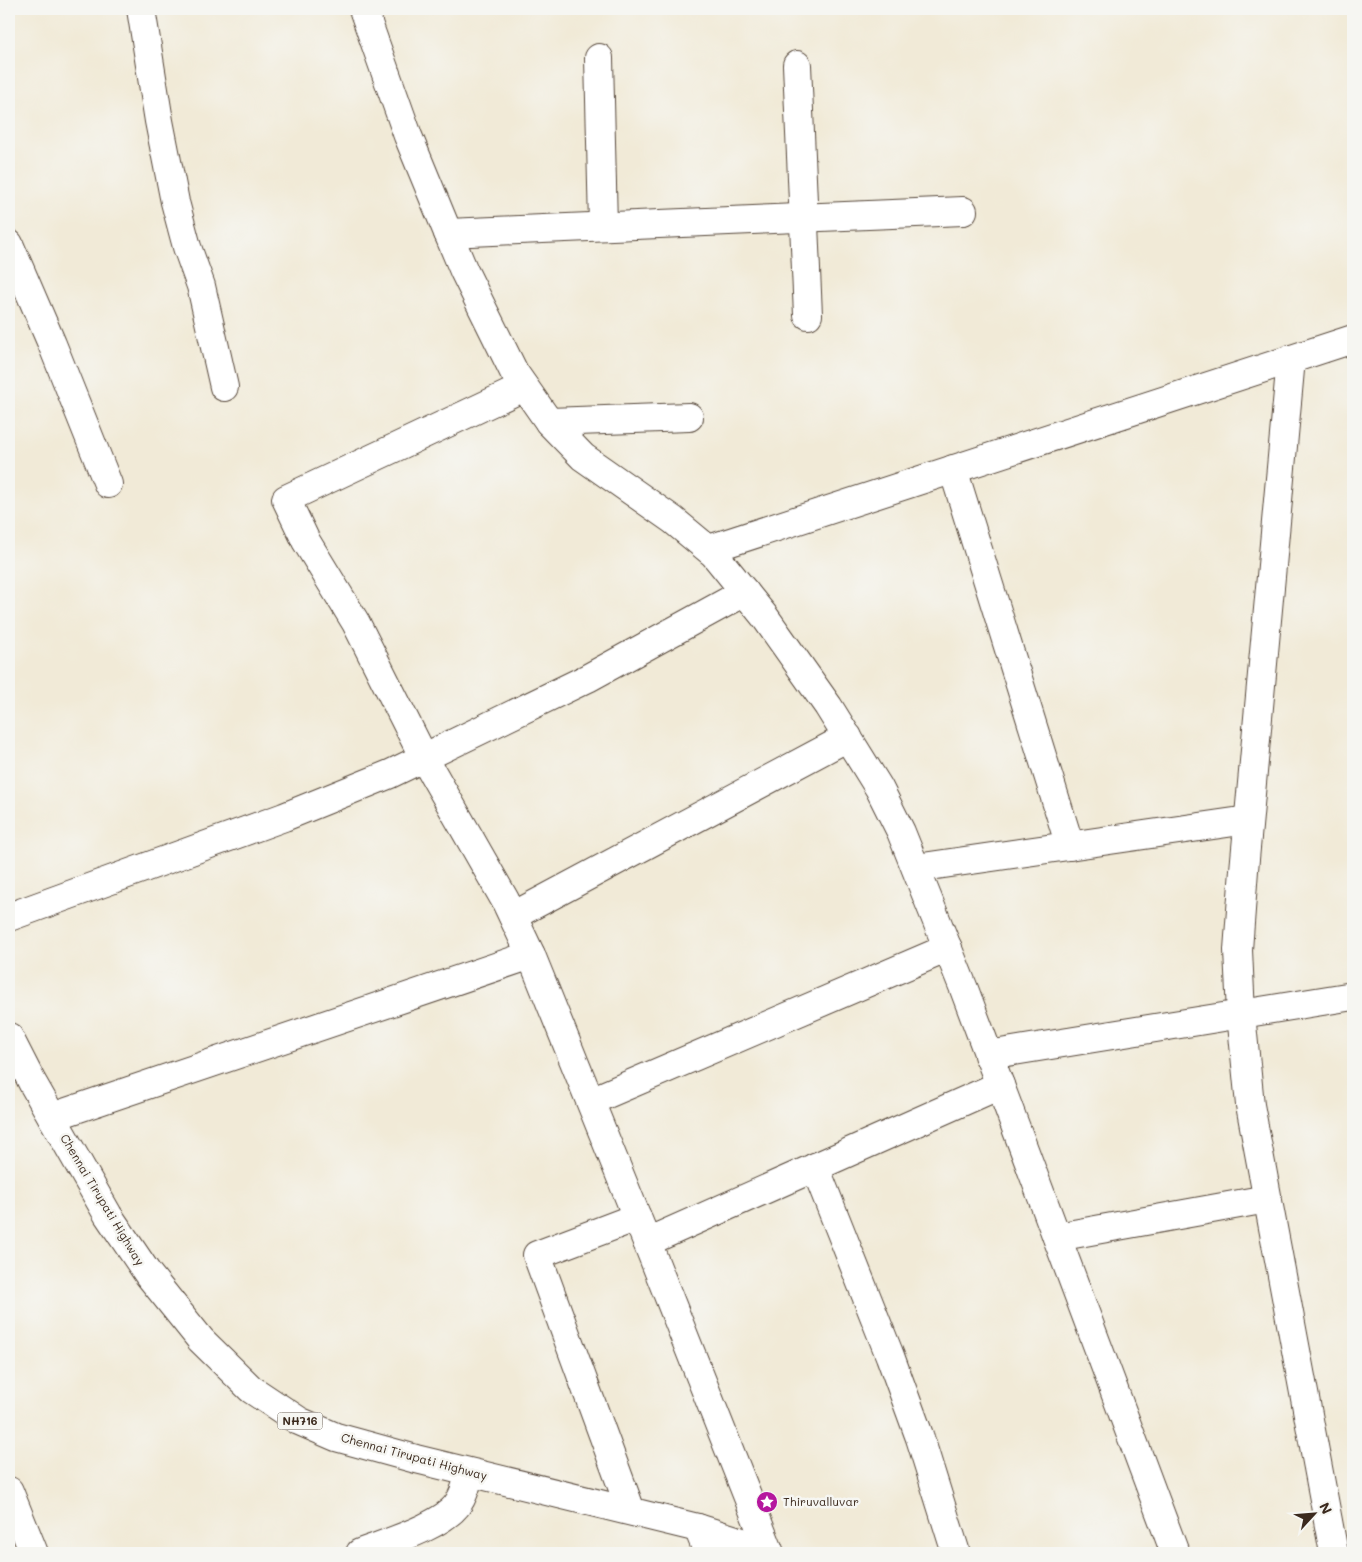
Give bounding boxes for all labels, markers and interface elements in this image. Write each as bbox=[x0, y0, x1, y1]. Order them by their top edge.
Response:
street label: Chennai Tirupati Highway bbox=[57, 1131, 149, 1268]
road number: NH716 bbox=[278, 1412, 322, 1430]
street label: Chennai Tirupati Highway bbox=[339, 1429, 489, 1483]
place icon: Thiruvalluvar bbox=[755, 1490, 779, 1514]
north arrow bbox=[1290, 1490, 1340, 1540]
place label: Thiruvalluvar bbox=[783, 1493, 859, 1509]
text: N bbox=[1315, 1499, 1337, 1517]

